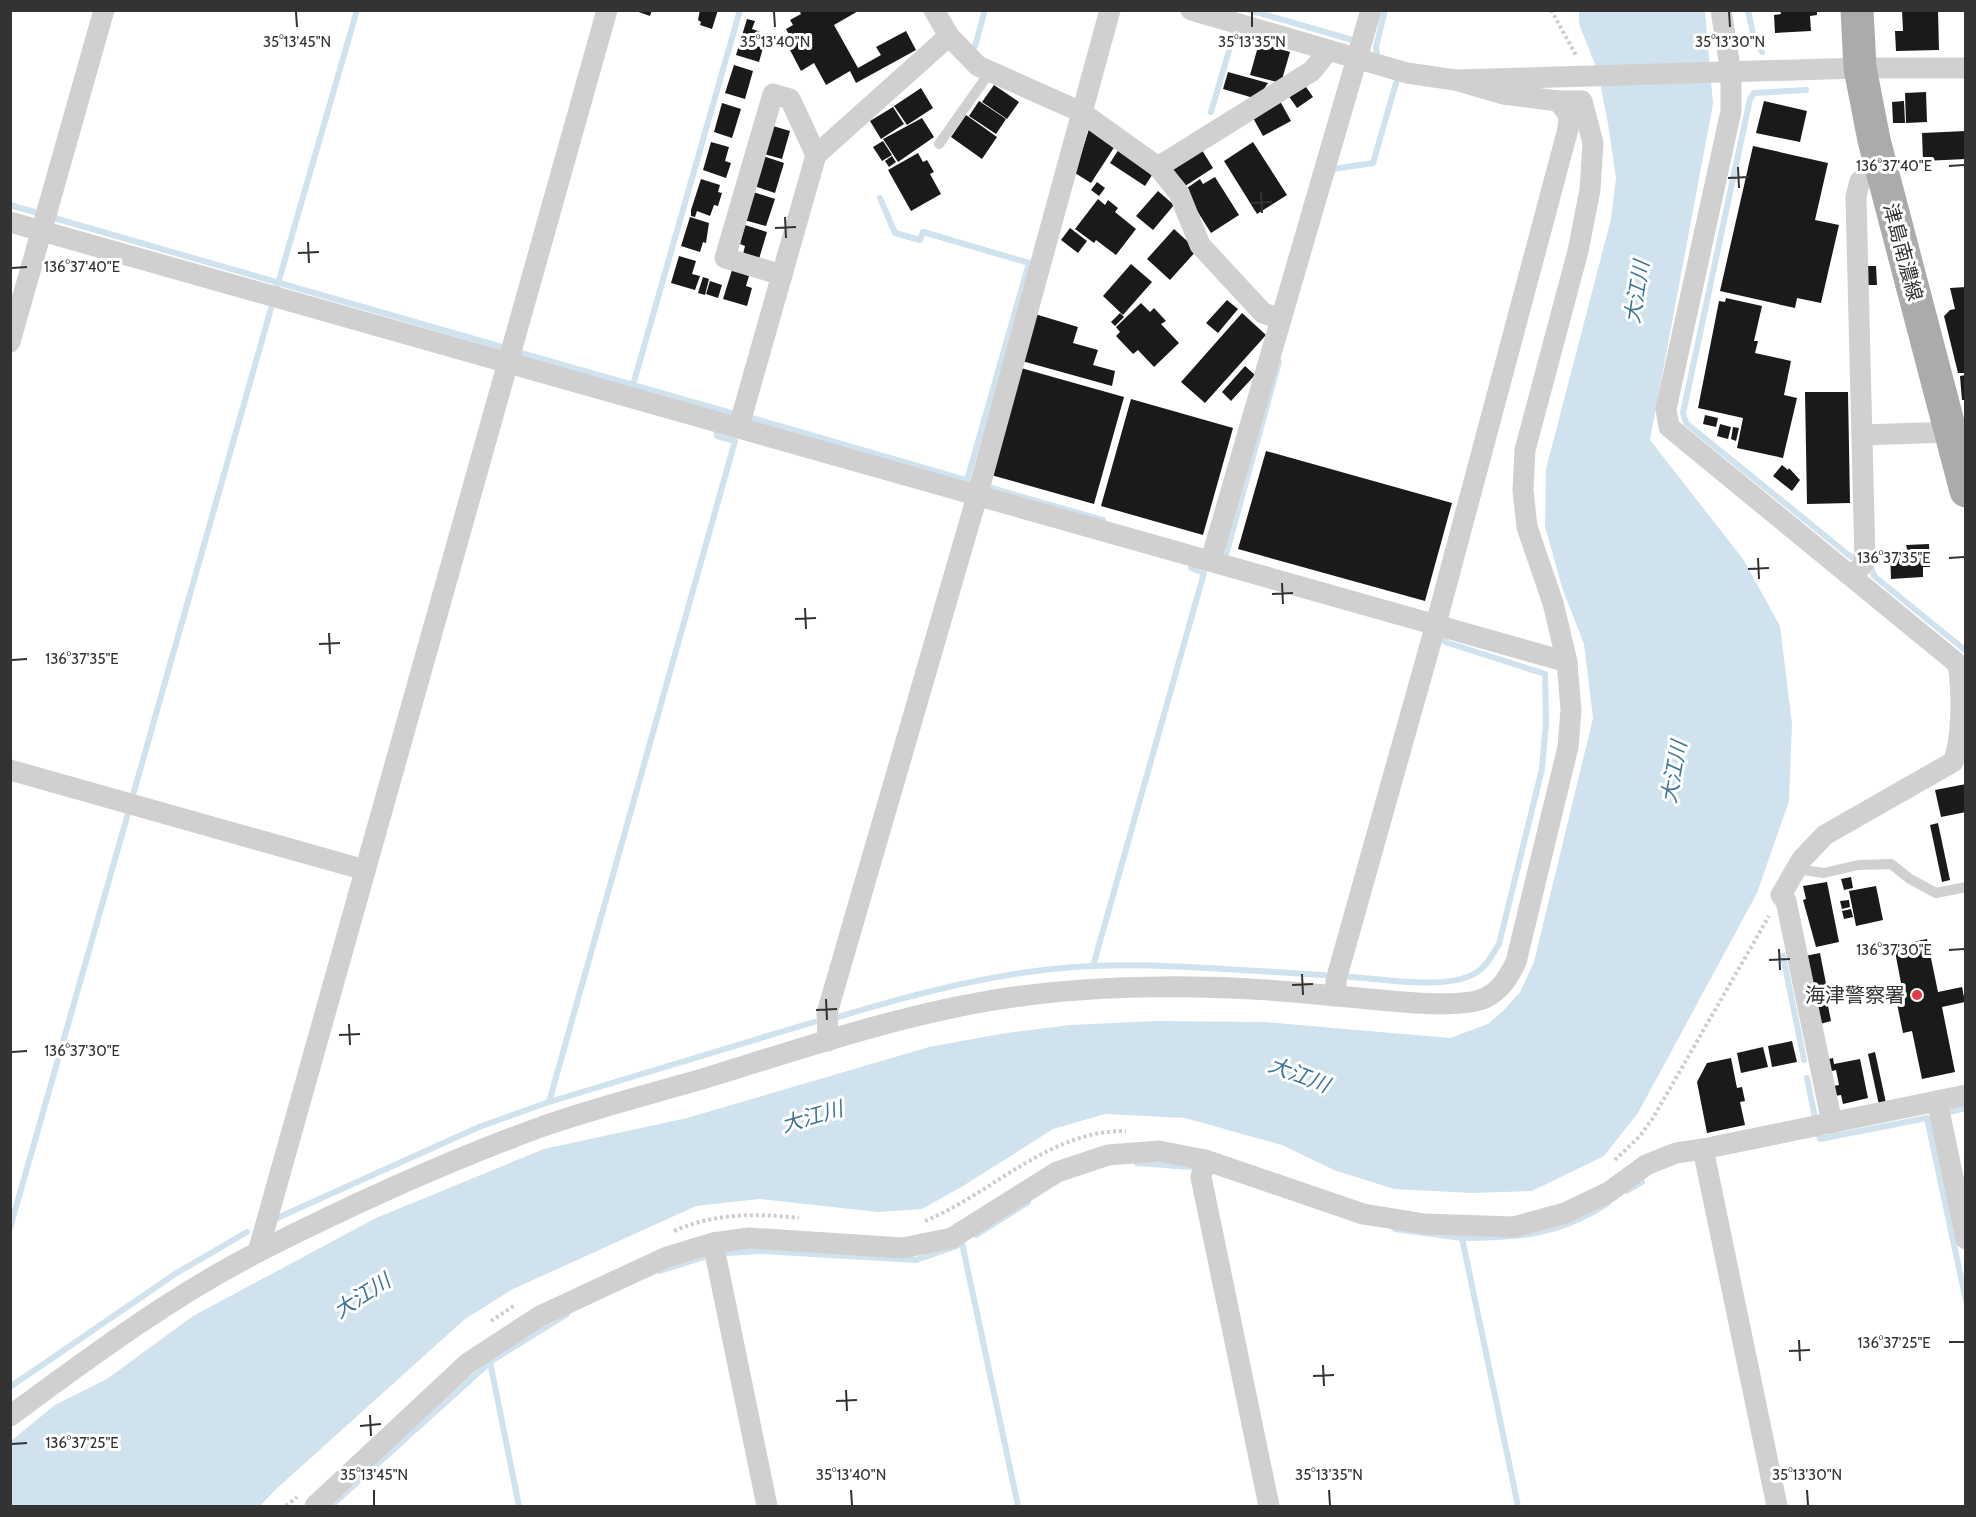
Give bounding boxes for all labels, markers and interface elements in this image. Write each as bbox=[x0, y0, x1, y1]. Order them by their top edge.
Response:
text: 35°13'45"N bbox=[263, 33, 331, 51]
text: 35°13'40"N bbox=[740, 33, 810, 51]
text: 35°13'35"N bbox=[1218, 33, 1286, 51]
text: 35°13'30"N bbox=[1695, 33, 1765, 51]
text: 136°37'40"E bbox=[1856, 157, 1932, 175]
street label: 津島南濃線 bbox=[1878, 201, 1928, 303]
water label: 大江川 bbox=[1619, 257, 1654, 325]
text: 136°37'40"E bbox=[44, 258, 120, 276]
text: 136°37'35"E bbox=[1857, 549, 1931, 567]
text: 136°37'35"E bbox=[45, 650, 119, 668]
water label: 大江川 bbox=[1656, 737, 1692, 805]
text: 136°37'30"E bbox=[1856, 941, 1932, 959]
place label: 海津警察署 bbox=[1805, 983, 1905, 1007]
marker: 海津警察署 bbox=[1910, 988, 1924, 1002]
text: 136°37'30"E bbox=[44, 1042, 120, 1060]
water label: 大江川 bbox=[1265, 1052, 1335, 1098]
water label: 大江川 bbox=[778, 1095, 848, 1137]
water label: 大江川 bbox=[329, 1267, 397, 1323]
text: 136°37'25"E bbox=[1857, 1334, 1931, 1352]
text: 136°37'25"E bbox=[45, 1434, 119, 1452]
text: 35°13'45"N bbox=[340, 1466, 408, 1484]
text: 35°13'40"N bbox=[816, 1466, 886, 1484]
text: 35°13'35"N bbox=[1295, 1466, 1363, 1484]
text: 35°13'30"N bbox=[1772, 1466, 1842, 1484]

